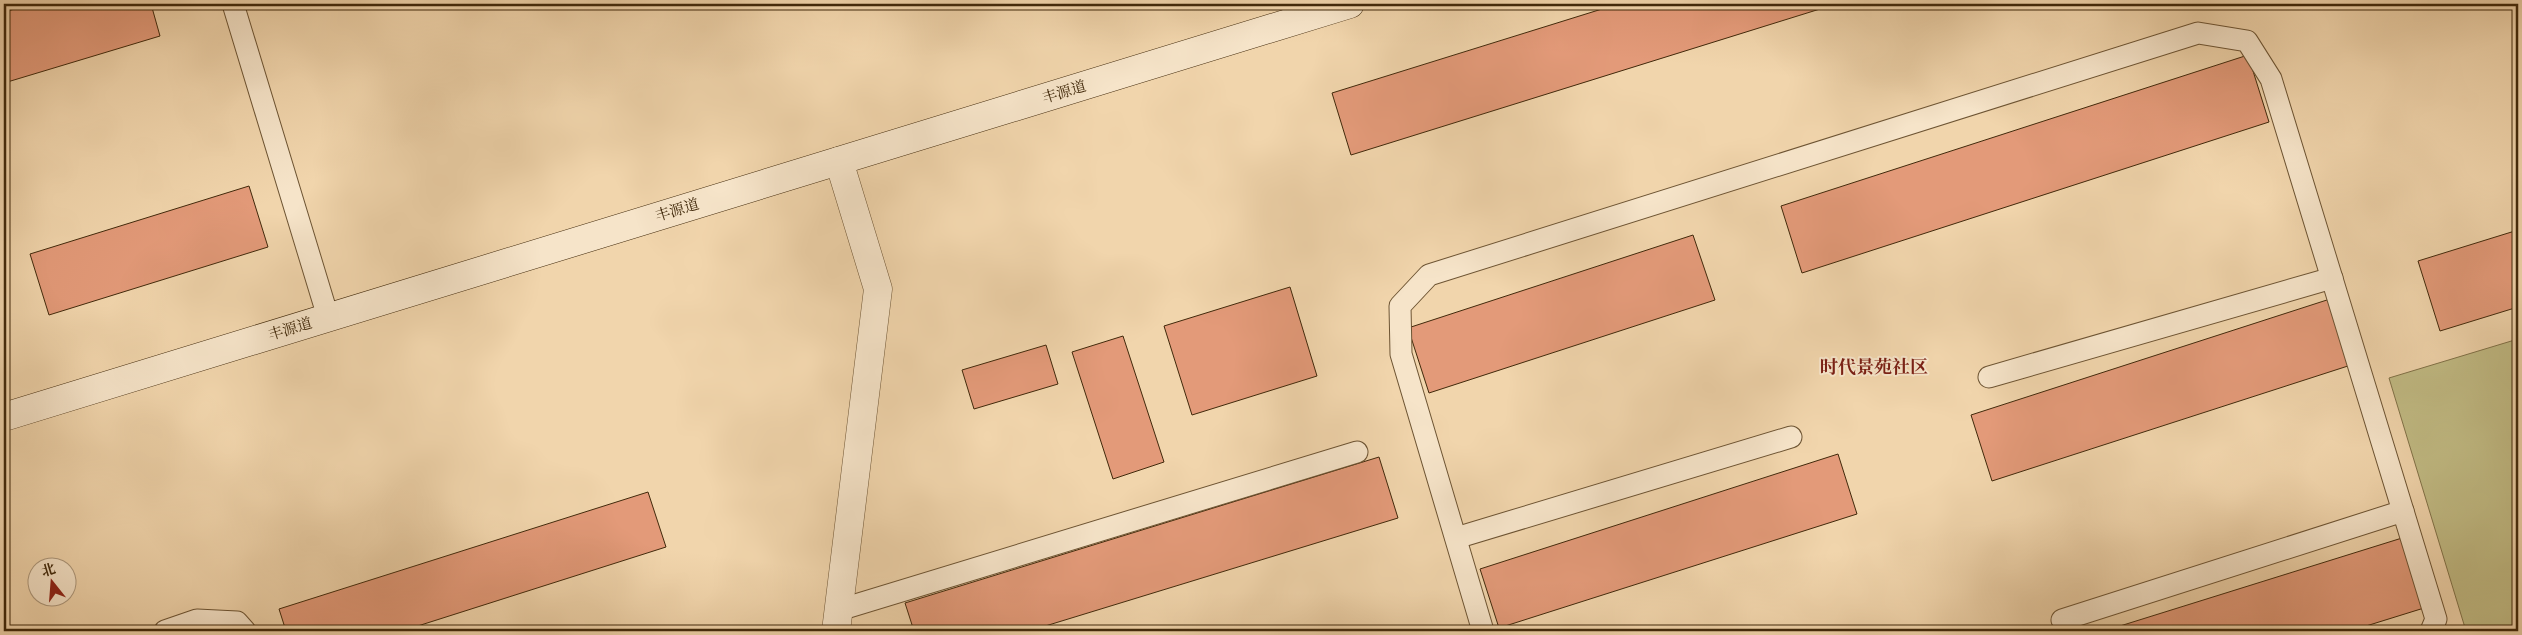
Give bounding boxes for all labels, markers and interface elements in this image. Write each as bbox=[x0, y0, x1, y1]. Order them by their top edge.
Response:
street label: 丰源道 bbox=[1040, 76, 1088, 108]
street label: 丰源道 bbox=[653, 194, 701, 226]
street label: 丰源道 bbox=[266, 313, 314, 345]
district label: 时代景苑社区 bbox=[1820, 355, 1928, 379]
north arrow bbox=[28, 558, 78, 608]
text: 北 bbox=[39, 559, 58, 581]

